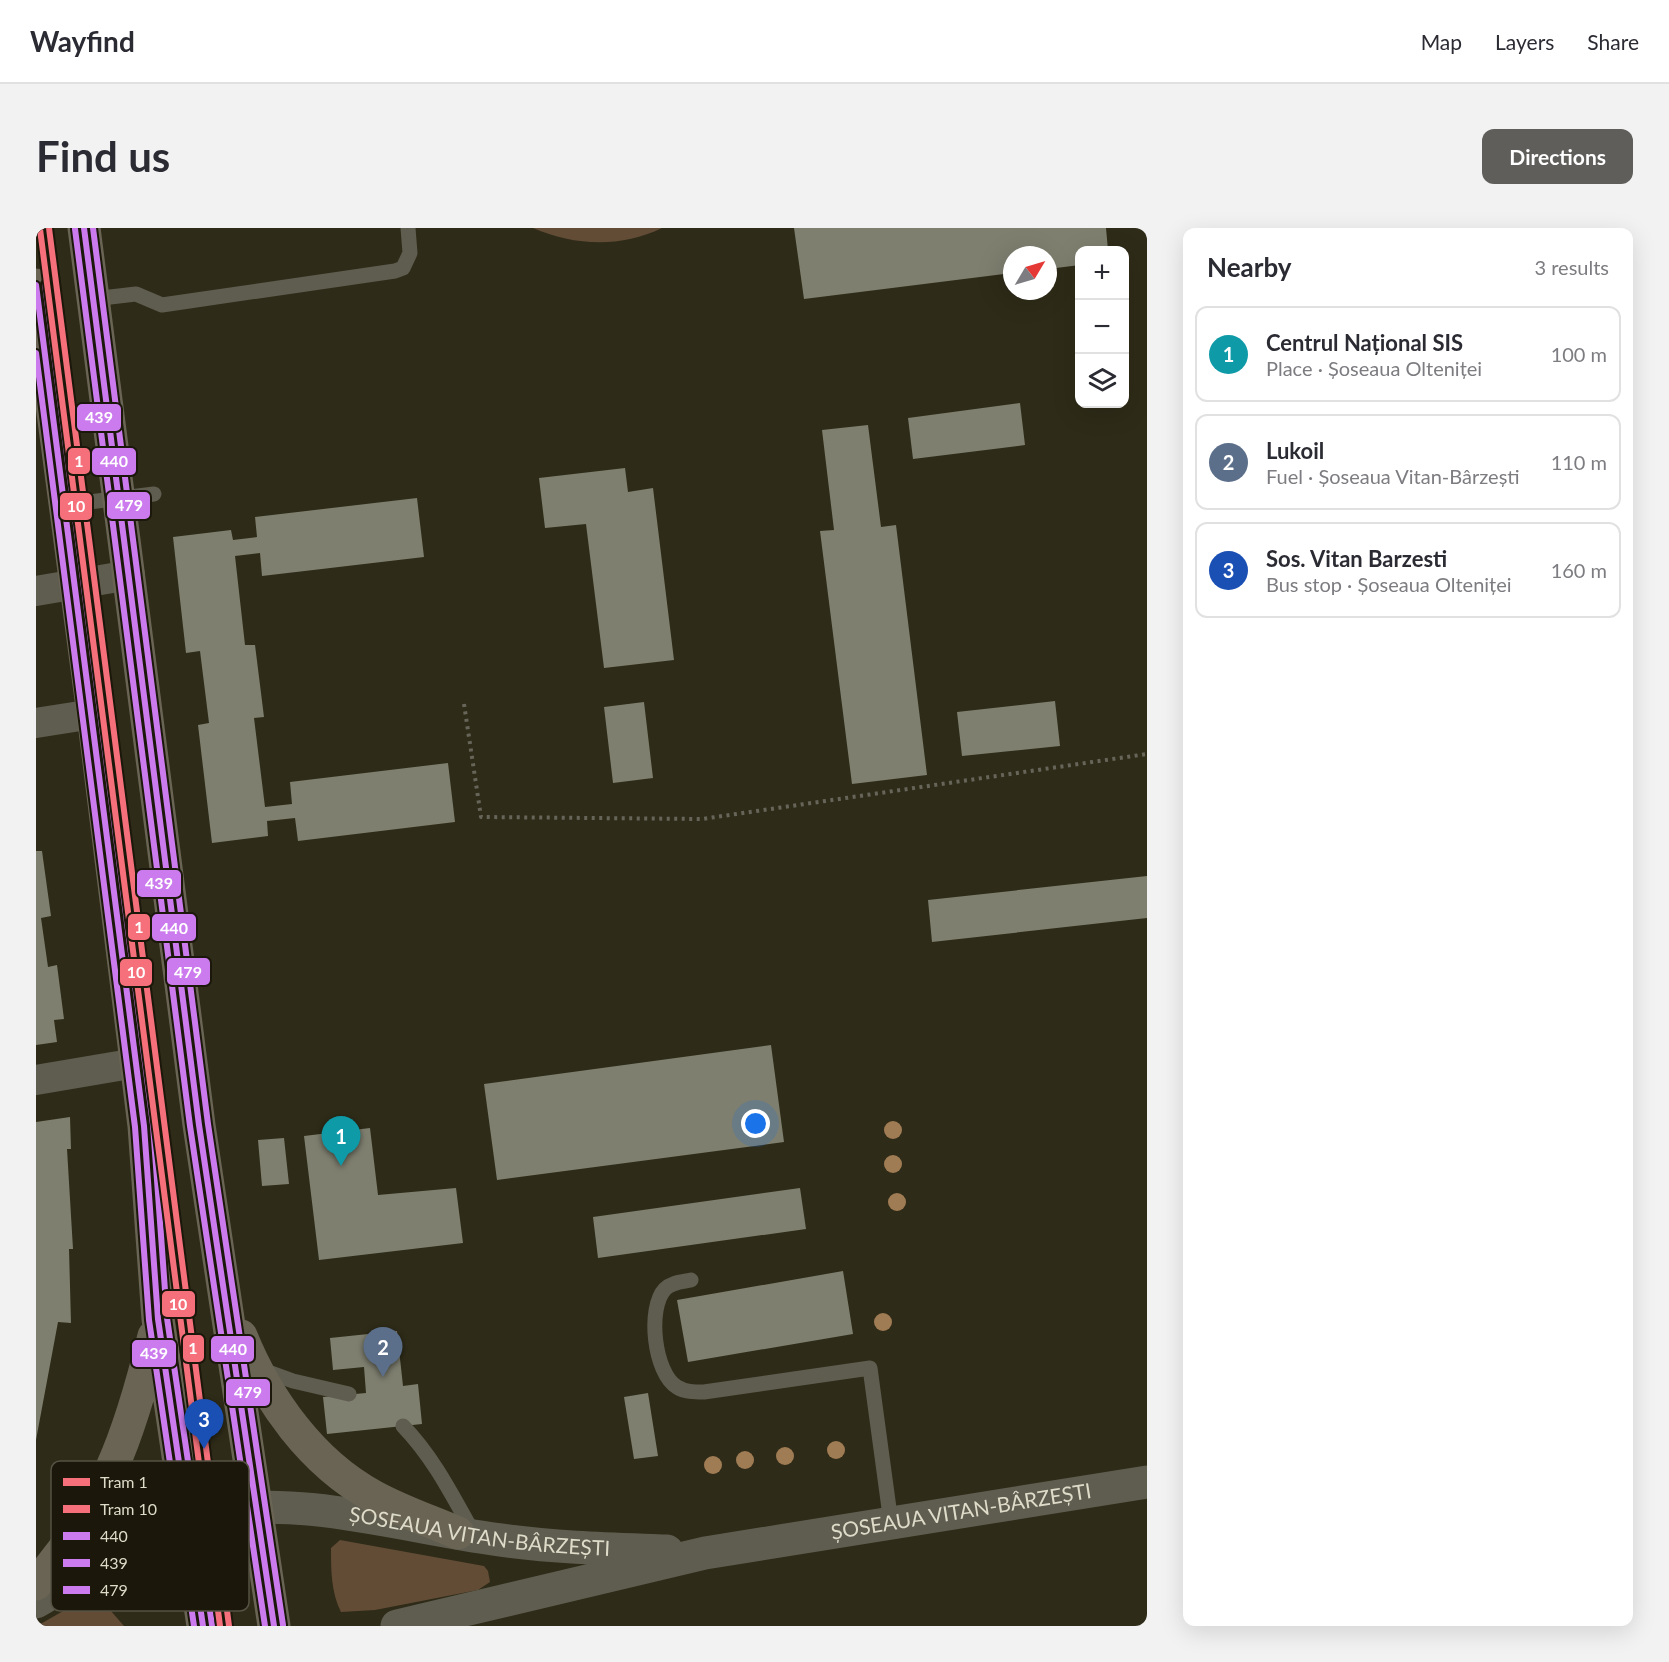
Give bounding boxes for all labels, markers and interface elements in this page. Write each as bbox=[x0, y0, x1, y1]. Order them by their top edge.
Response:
text: Wayfind bbox=[30, 24, 135, 58]
text: Map bbox=[1421, 29, 1462, 54]
text: Layers bbox=[1495, 29, 1554, 54]
text: Share bbox=[1587, 29, 1639, 54]
button: Directions bbox=[1482, 129, 1633, 184]
text: Find us bbox=[36, 131, 170, 181]
north arrow bbox=[1003, 246, 1057, 300]
map controls bbox=[1075, 246, 1129, 408]
button: + bbox=[1075, 246, 1129, 300]
text: Nearby bbox=[1207, 251, 1292, 283]
text: 3 results bbox=[1534, 255, 1609, 279]
button: − bbox=[1075, 300, 1129, 354]
text: Centrul Național SIS bbox=[1266, 329, 1463, 356]
text: 1 bbox=[1223, 342, 1234, 366]
text: 100 m bbox=[1551, 342, 1607, 366]
button: layers bbox=[1075, 354, 1129, 408]
text: Place · Șoseaua Olteniței bbox=[1266, 356, 1482, 380]
line badge: 439 bbox=[76, 403, 122, 432]
text: 439 bbox=[85, 407, 113, 426]
text: Lukoil bbox=[1266, 437, 1324, 464]
line badge: 1 bbox=[67, 447, 91, 475]
line badge: 440 bbox=[91, 447, 137, 476]
text: 2 bbox=[1223, 450, 1234, 474]
text: 110 m bbox=[1551, 450, 1607, 474]
text: 1 bbox=[74, 451, 84, 470]
text: 440 bbox=[100, 451, 128, 470]
text: Fuel · Șoseaua Vitan-Bârzești bbox=[1266, 464, 1520, 488]
line badge: 479 bbox=[106, 491, 151, 520]
line badge: 10 bbox=[59, 492, 93, 521]
text: 479 bbox=[115, 495, 143, 514]
text: 10 bbox=[67, 496, 85, 515]
text: Sos. Vitan Barzesti bbox=[1266, 545, 1447, 572]
text: 3 bbox=[1223, 558, 1234, 582]
text: 160 m bbox=[1551, 558, 1607, 582]
text: Bus stop · Șoseaua Olteniței bbox=[1266, 572, 1512, 596]
line badge: 439 bbox=[136, 869, 182, 898]
text: 439 bbox=[145, 873, 173, 892]
line badge: 1 bbox=[127, 913, 151, 941]
line badge: 440 bbox=[151, 913, 197, 942]
text: 1 bbox=[134, 917, 144, 936]
text: 440 bbox=[160, 918, 188, 937]
line badge: 479 bbox=[166, 957, 211, 986]
line badge: 10 bbox=[119, 958, 153, 987]
text: 10 bbox=[127, 962, 145, 981]
text: 479 bbox=[174, 962, 202, 981]
your location bbox=[741, 1109, 770, 1138]
pin: 1 bbox=[322, 1116, 360, 1166]
line badge: 10 bbox=[161, 1290, 196, 1318]
text: 10 bbox=[169, 1294, 187, 1313]
pin: 2 bbox=[364, 1328, 402, 1377]
line badge: 1 bbox=[182, 1334, 205, 1363]
line badge: 440 bbox=[210, 1335, 255, 1363]
text: 1 bbox=[188, 1338, 198, 1357]
line badge: 439 bbox=[131, 1339, 177, 1368]
text: 440 bbox=[219, 1339, 247, 1358]
text: 439 bbox=[140, 1343, 168, 1362]
line badge: 479 bbox=[225, 1378, 271, 1407]
text: 479 bbox=[234, 1382, 262, 1401]
pin: 3 bbox=[184, 1400, 224, 1449]
legend bbox=[51, 1461, 249, 1611]
text: Tram 1 bbox=[100, 1472, 148, 1491]
street label: ȘOSEAUA VITAN-BÂRZEȘTI bbox=[829, 1477, 1093, 1544]
text: Tram 10 bbox=[100, 1499, 157, 1518]
street label: ȘOSEAUA VITAN-BÂRZEȘTI bbox=[348, 1500, 611, 1560]
text: 440 bbox=[100, 1526, 128, 1545]
text: 439 bbox=[100, 1553, 128, 1572]
text: 479 bbox=[100, 1580, 128, 1599]

